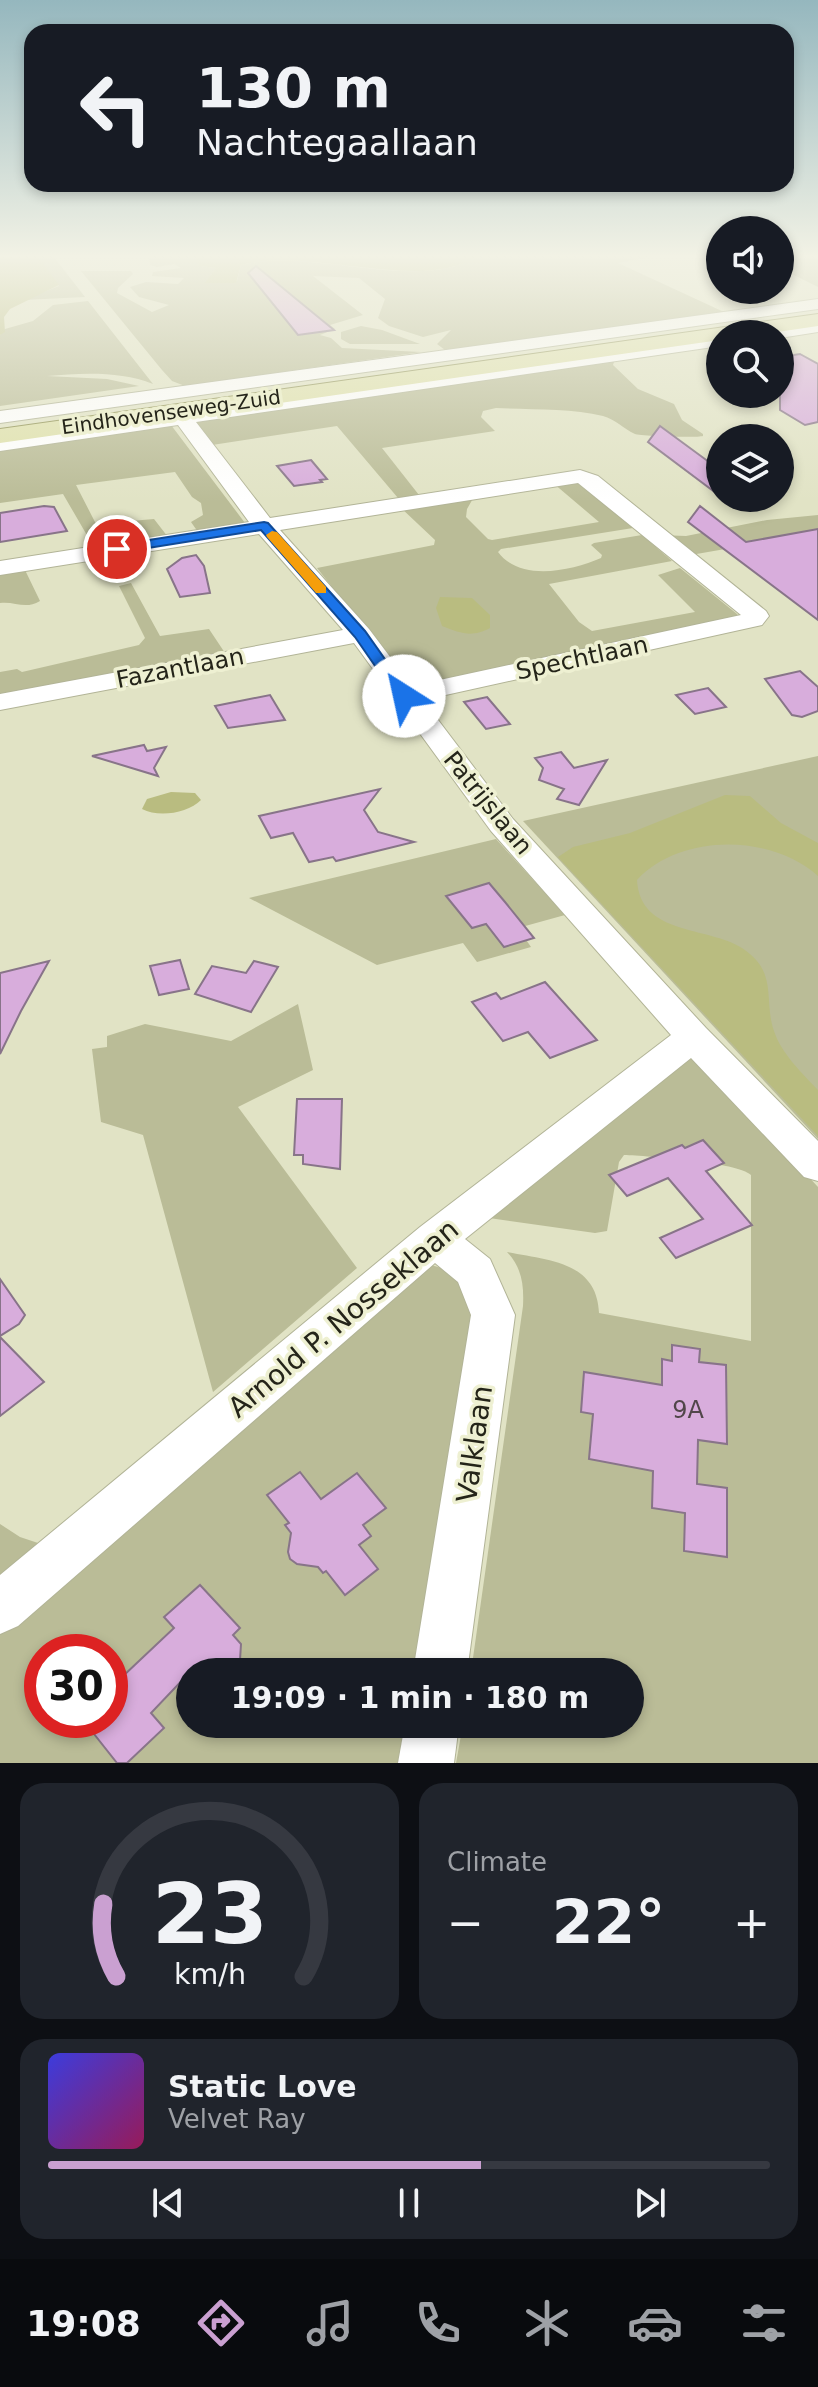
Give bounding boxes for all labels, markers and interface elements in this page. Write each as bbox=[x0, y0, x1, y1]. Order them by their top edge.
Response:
text: 130 m bbox=[196, 55, 391, 120]
icon: left bbox=[64, 56, 168, 160]
text: Nachtegaallaan bbox=[196, 122, 478, 163]
map controls bbox=[706, 216, 794, 512]
button: sound bbox=[706, 216, 794, 304]
button: search bbox=[706, 320, 794, 408]
street label: Eindhovenseweg-Zuid bbox=[60, 385, 282, 439]
button: layers bbox=[706, 424, 794, 512]
pin bbox=[83, 515, 151, 583]
icon: arrive bbox=[95, 527, 139, 571]
street label: Spechtlaan bbox=[513, 630, 651, 686]
street label: Fazantlaan bbox=[114, 642, 246, 694]
position arrow bbox=[362, 654, 446, 738]
street label: Patrijslaan bbox=[438, 746, 538, 860]
street label: Arnold P. Nosseklaan bbox=[221, 1212, 465, 1424]
street label: Valklaan bbox=[450, 1383, 499, 1505]
house number: 9A bbox=[672, 1396, 704, 1424]
speed limit sign: 30 bbox=[24, 1634, 128, 1738]
text: 19:09 · 1 min · 180 m bbox=[231, 1680, 589, 1715]
text: Climate bbox=[447, 1847, 547, 1877]
text: 23 bbox=[152, 1866, 267, 1963]
text: 22° bbox=[552, 1887, 665, 1957]
text: − bbox=[447, 1897, 484, 1948]
text: + bbox=[733, 1897, 770, 1948]
text: km/h bbox=[173, 1957, 246, 1991]
text: Static Love bbox=[168, 2069, 357, 2104]
text: Velvet Ray bbox=[168, 2104, 306, 2134]
icon: previous bbox=[146, 2181, 190, 2225]
icon: pause bbox=[387, 2181, 431, 2225]
icon: next bbox=[628, 2181, 672, 2225]
icon: directions bbox=[193, 2295, 249, 2351]
icon: music bbox=[302, 2295, 358, 2351]
icon: phone bbox=[410, 2295, 466, 2351]
icon: climate bbox=[519, 2295, 575, 2351]
icon: car bbox=[627, 2295, 683, 2351]
icon: filters bbox=[736, 2295, 792, 2351]
text: 19:08 bbox=[26, 2303, 141, 2344]

